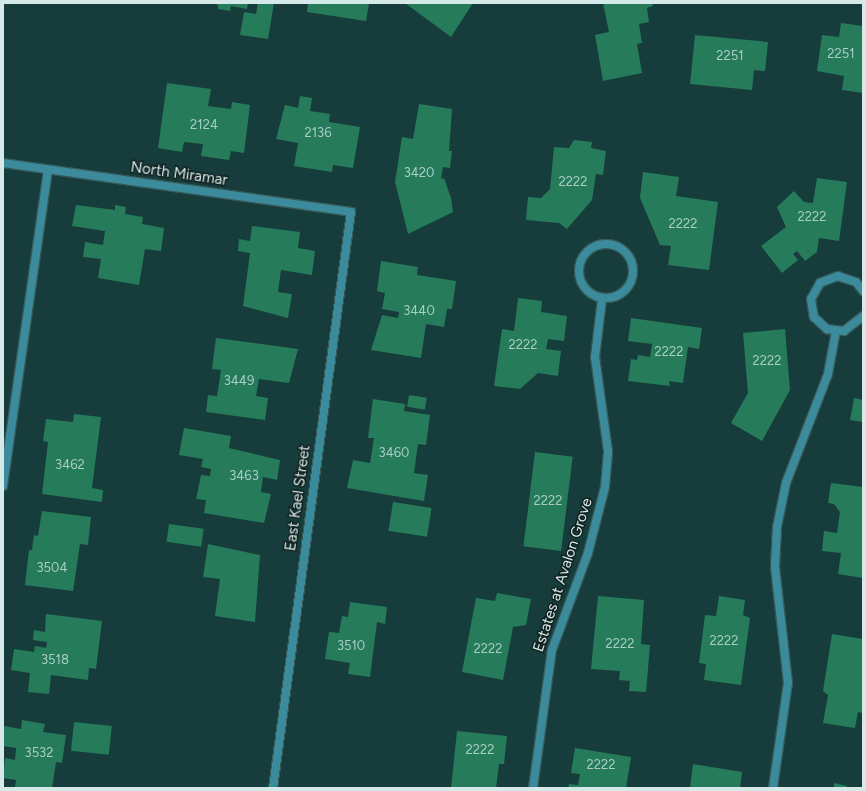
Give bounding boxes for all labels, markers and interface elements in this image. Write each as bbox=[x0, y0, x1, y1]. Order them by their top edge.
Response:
house number: 2251 bbox=[827, 46, 855, 62]
house number: 2251 bbox=[716, 48, 744, 64]
house number: 2124 bbox=[190, 117, 218, 133]
house number: 2136 bbox=[304, 125, 332, 141]
street label: North Miramar bbox=[129, 158, 229, 190]
house number: 3420 bbox=[404, 165, 434, 181]
house number: 2222 bbox=[558, 174, 588, 190]
house number: 2222 bbox=[797, 209, 827, 225]
house number: 2222 bbox=[668, 216, 698, 232]
house number: 3440 bbox=[403, 303, 435, 319]
house number: 2222 bbox=[508, 337, 538, 353]
house number: 2222 bbox=[654, 344, 684, 360]
house number: 2222 bbox=[752, 353, 782, 369]
house number: 3449 bbox=[224, 373, 254, 389]
street label: East Kael Street bbox=[282, 444, 314, 552]
house number: 3460 bbox=[379, 445, 409, 461]
house number: 3462 bbox=[55, 457, 85, 473]
house number: 3463 bbox=[229, 468, 259, 484]
house number: 2222 bbox=[533, 493, 563, 509]
street label: Estates at Avalon Grove bbox=[530, 496, 596, 654]
house number: 3504 bbox=[37, 560, 67, 576]
house number: 2222 bbox=[709, 633, 739, 649]
house number: 2222 bbox=[605, 636, 635, 652]
house number: 3510 bbox=[337, 638, 365, 654]
house number: 2222 bbox=[473, 641, 503, 657]
house number: 3518 bbox=[41, 652, 69, 668]
house number: 2222 bbox=[465, 742, 495, 758]
house number: 3532 bbox=[25, 745, 53, 761]
house number: 2222 bbox=[586, 757, 616, 773]

